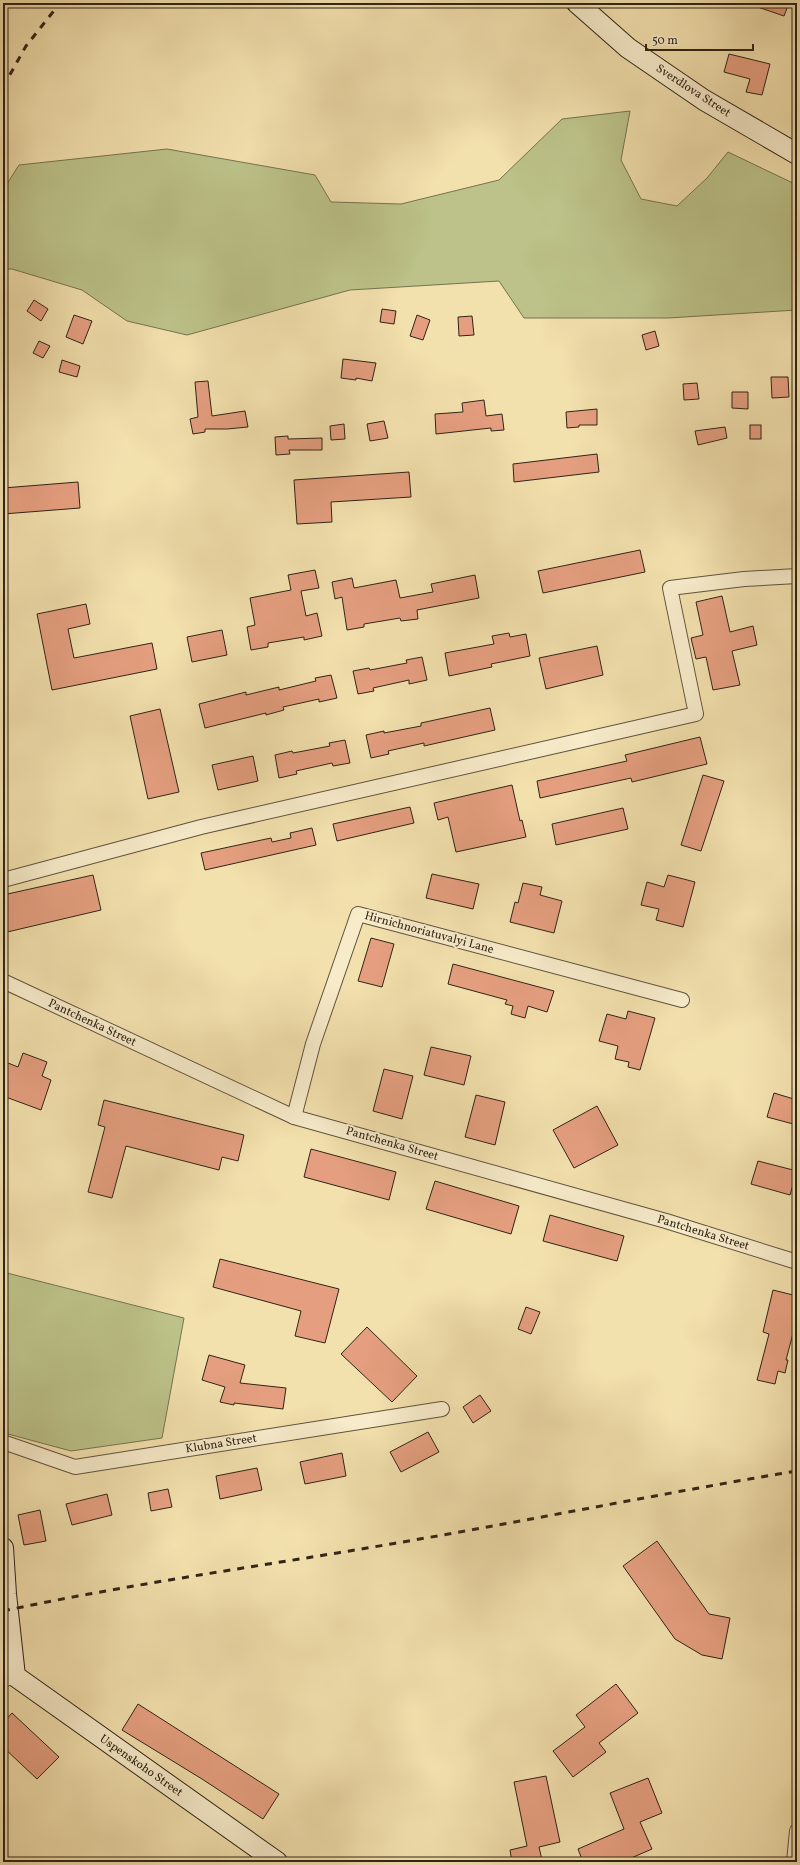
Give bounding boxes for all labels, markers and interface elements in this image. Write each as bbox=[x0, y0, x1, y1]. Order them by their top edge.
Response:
scale bar bbox=[646, 26, 753, 52]
text: 50 m bbox=[652, 33, 678, 49]
street label: Sverdlova Street bbox=[652, 61, 734, 121]
street label: Hirnichnoriatuvalyi Lane bbox=[363, 908, 496, 958]
street label: Pantchenka Street bbox=[45, 996, 139, 1050]
street label: Pantchenka Street bbox=[344, 1123, 440, 1165]
street label: Pantchenka Street bbox=[655, 1211, 751, 1255]
street label: Klubna Street bbox=[184, 1430, 258, 1458]
street label: Uspenskoho Street bbox=[96, 1731, 186, 1801]

